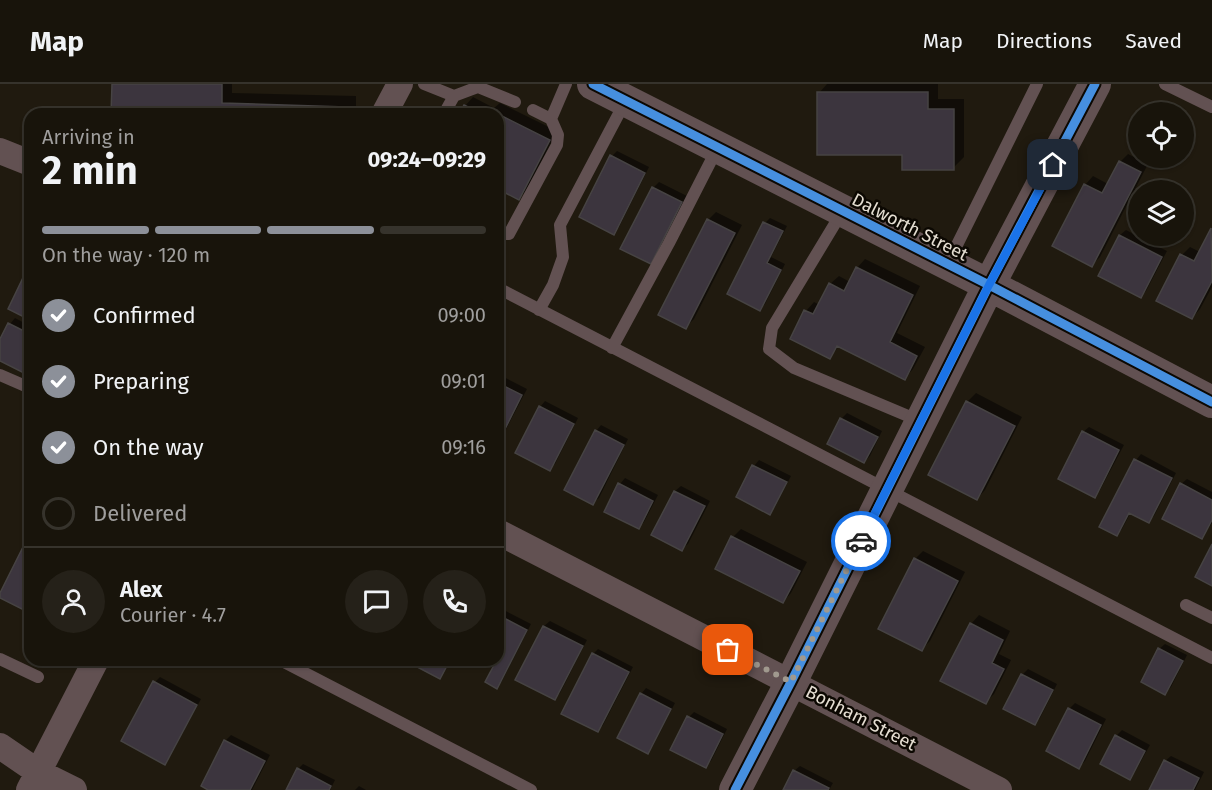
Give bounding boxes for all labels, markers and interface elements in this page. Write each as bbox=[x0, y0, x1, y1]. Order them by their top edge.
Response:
text: Map bbox=[30, 25, 84, 58]
text: Map bbox=[923, 28, 963, 54]
text: Directions bbox=[996, 28, 1092, 54]
text: Saved bbox=[1125, 28, 1182, 54]
map controls bbox=[1128, 102, 1194, 246]
button: locate bbox=[1128, 102, 1194, 168]
text: Arriving in bbox=[42, 125, 135, 149]
pin bbox=[1027, 139, 1078, 190]
text: 09:24–09:29 bbox=[367, 146, 486, 173]
text: 2 min bbox=[42, 148, 138, 194]
icon: home bbox=[1036, 148, 1069, 181]
button: layers bbox=[1128, 180, 1194, 246]
street label: Dalworth Street bbox=[848, 188, 972, 266]
text: On the way · 120 m bbox=[42, 243, 210, 267]
icon: check bbox=[42, 299, 75, 332]
text: Confirmed bbox=[93, 302, 196, 329]
text: 09:00 bbox=[437, 303, 486, 327]
icon: check bbox=[42, 365, 75, 398]
text: Preparing bbox=[93, 368, 189, 395]
text: 09:01 bbox=[440, 369, 486, 393]
icon: check bbox=[42, 431, 75, 464]
text: On the way bbox=[93, 434, 204, 461]
text: 09:16 bbox=[441, 435, 486, 459]
text: Delivered bbox=[93, 500, 188, 527]
courier bbox=[831, 511, 891, 571]
icon: car bbox=[845, 525, 878, 558]
button: person bbox=[42, 570, 105, 633]
button: chat bbox=[345, 570, 408, 633]
button: phone bbox=[423, 570, 486, 633]
text: Alex bbox=[120, 576, 163, 603]
text: Courier · 4.7 bbox=[120, 603, 226, 627]
pin bbox=[702, 624, 753, 675]
icon: bag bbox=[711, 633, 744, 666]
street label: Bonham Street bbox=[802, 681, 921, 756]

